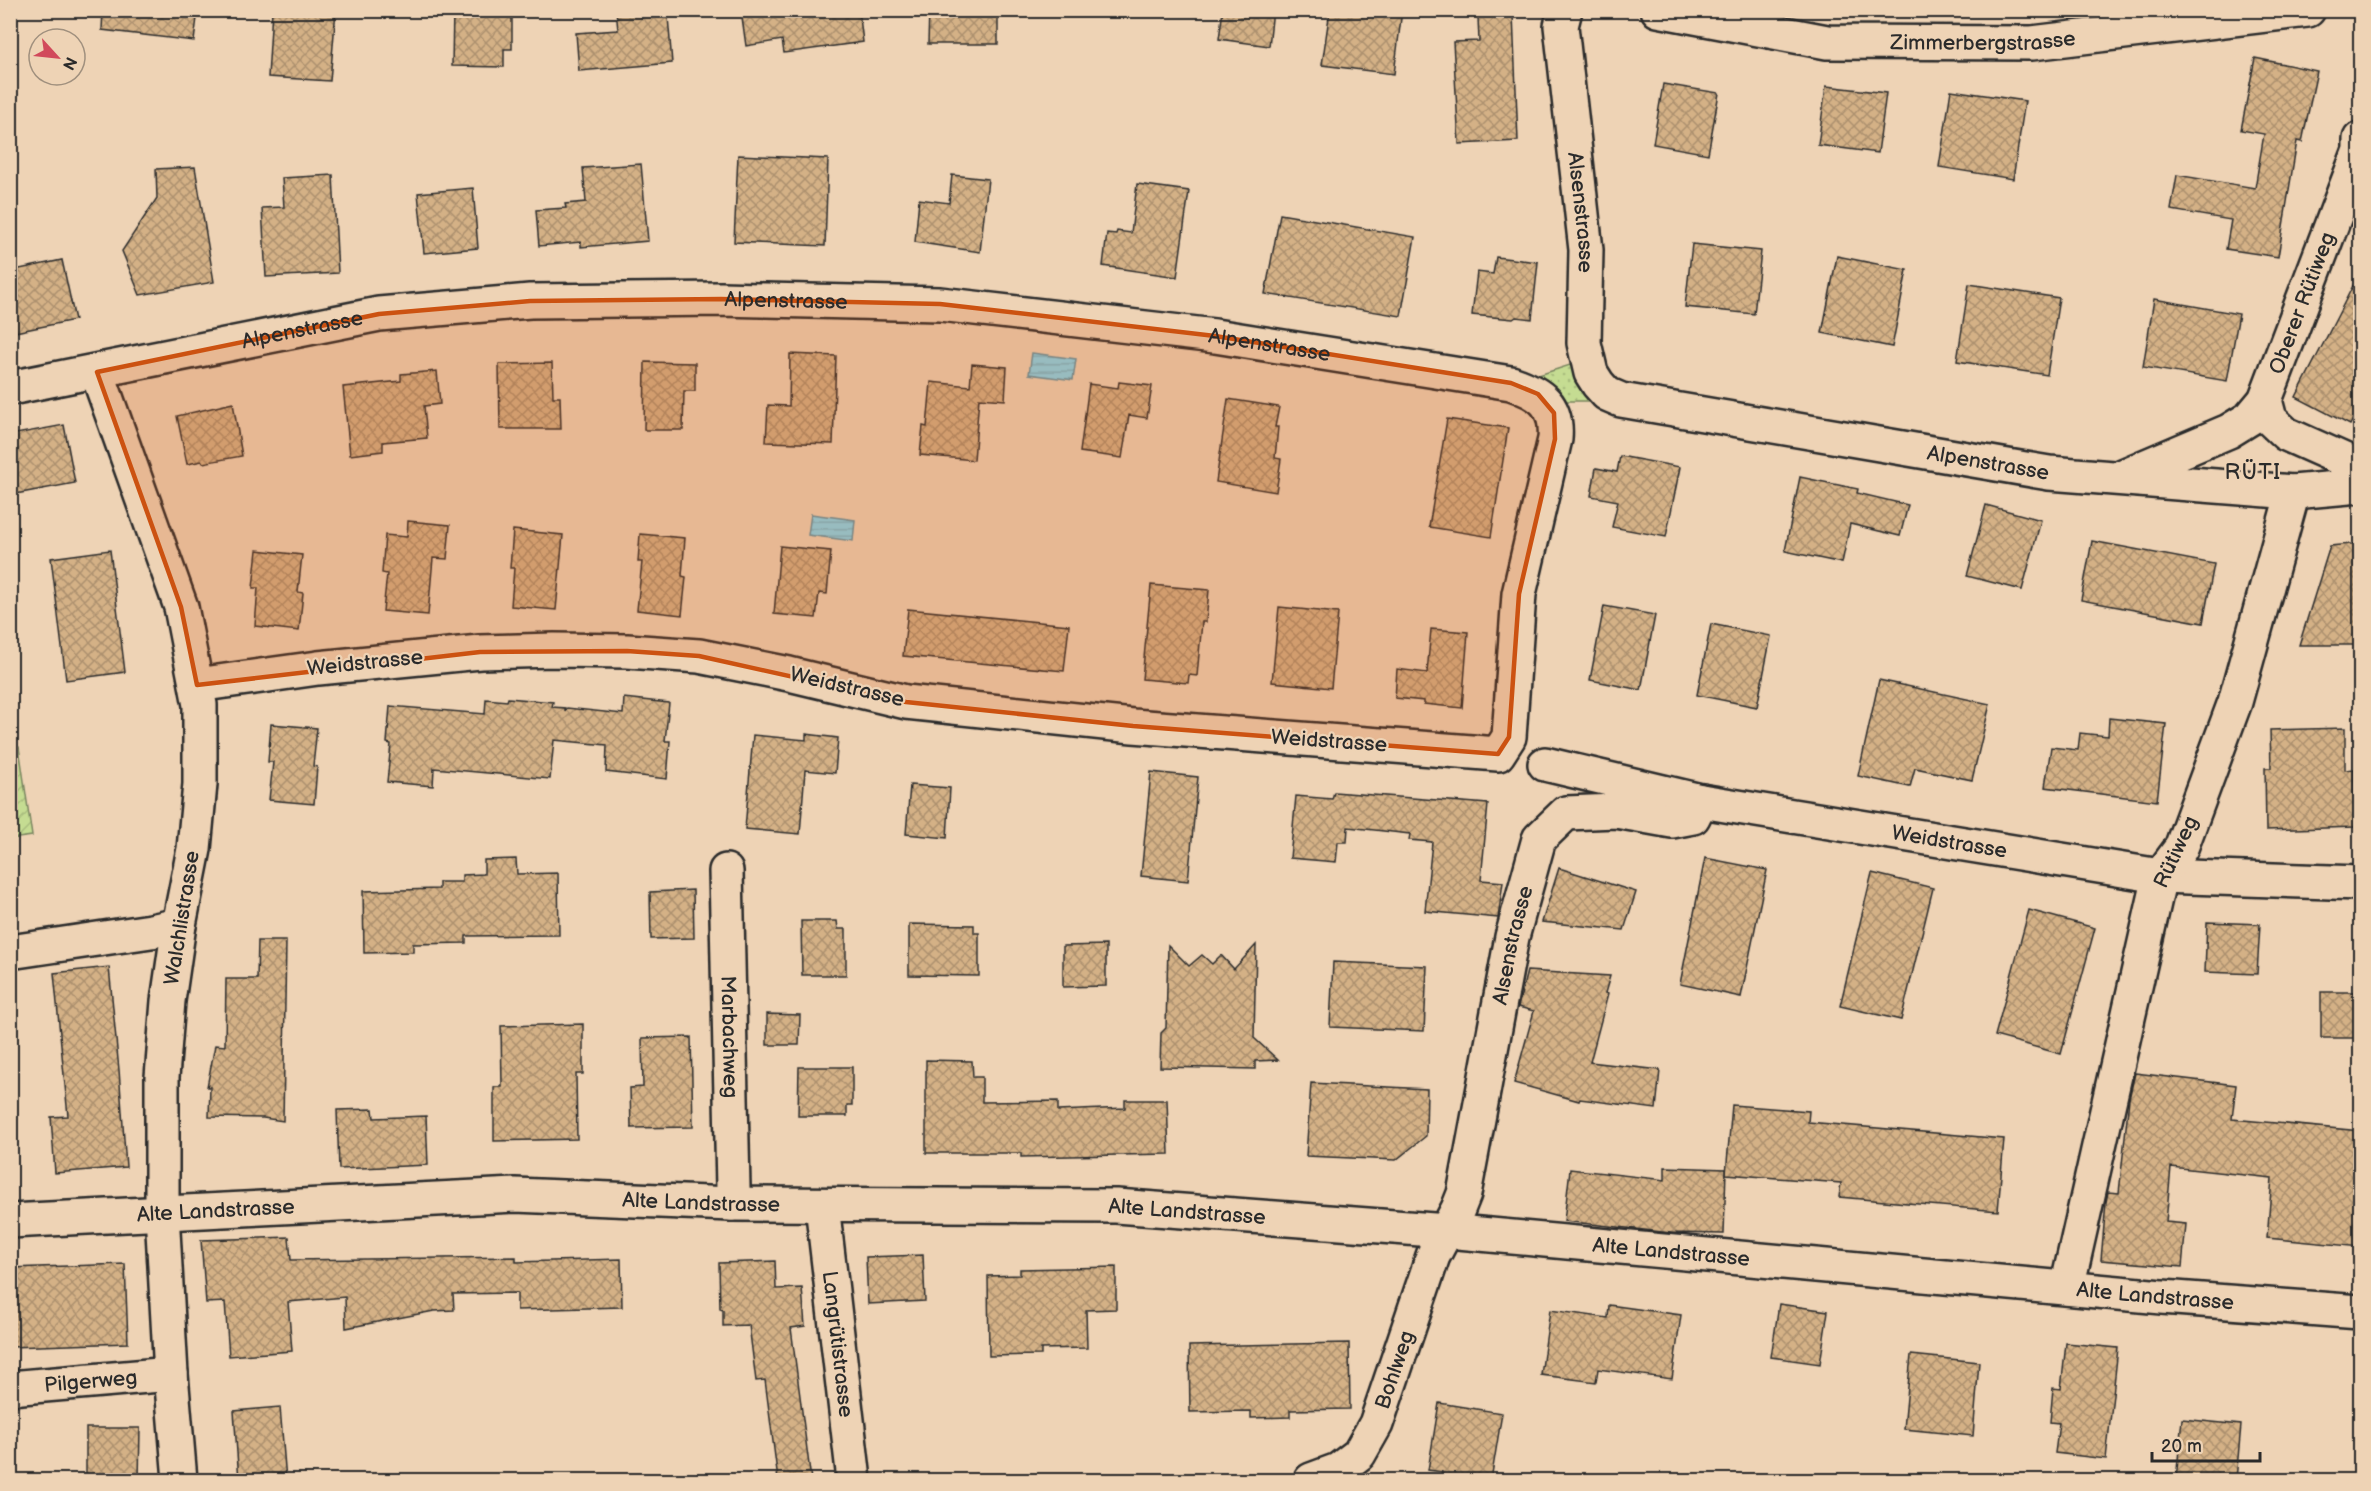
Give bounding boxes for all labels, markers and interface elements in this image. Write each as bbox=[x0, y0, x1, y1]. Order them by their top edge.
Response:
street label: Zimmerbergstrasse bbox=[1889, 25, 2077, 56]
north arrow bbox=[27, 27, 87, 87]
text: N bbox=[58, 53, 80, 73]
street label: Alsenstrasse bbox=[1563, 151, 1598, 273]
street label: Oberer Rütiweg bbox=[2264, 229, 2340, 378]
street label: Alpenstrasse bbox=[724, 287, 848, 314]
street label: Alpenstrasse bbox=[239, 305, 365, 354]
street label: Alpenstrasse bbox=[1207, 323, 1332, 367]
street label: Alpenstrasse bbox=[1925, 440, 2051, 485]
district label: RÜTI bbox=[2224, 458, 2282, 486]
street label: Weidstrasse bbox=[306, 644, 424, 682]
street label: Weidstrasse bbox=[787, 662, 907, 712]
street label: Weidstrasse bbox=[1270, 724, 1388, 758]
street label: Rütiweg bbox=[2148, 812, 2204, 892]
street label: Weidstrasse bbox=[1890, 820, 2009, 863]
street label: Walchlistrasse bbox=[159, 849, 205, 987]
street label: Alsenstrasse bbox=[1487, 883, 1538, 1007]
street label: Marbachweg bbox=[716, 975, 744, 1098]
street label: Alte Landstrasse bbox=[622, 1187, 780, 1217]
street label: Alte Landstrasse bbox=[1108, 1193, 1267, 1230]
street label: Alte Landstrasse bbox=[136, 1194, 295, 1227]
street label: Alte Landstrasse bbox=[1591, 1232, 1751, 1271]
street label: Langrütistrasse bbox=[817, 1269, 859, 1419]
street label: Alte Landstrasse bbox=[2075, 1277, 2235, 1315]
street label: Bohlweg bbox=[1370, 1327, 1419, 1412]
street label: Pilgerweg bbox=[43, 1364, 138, 1397]
scale bar bbox=[2152, 1425, 2260, 1463]
text: 20 m bbox=[2161, 1436, 2202, 1457]

